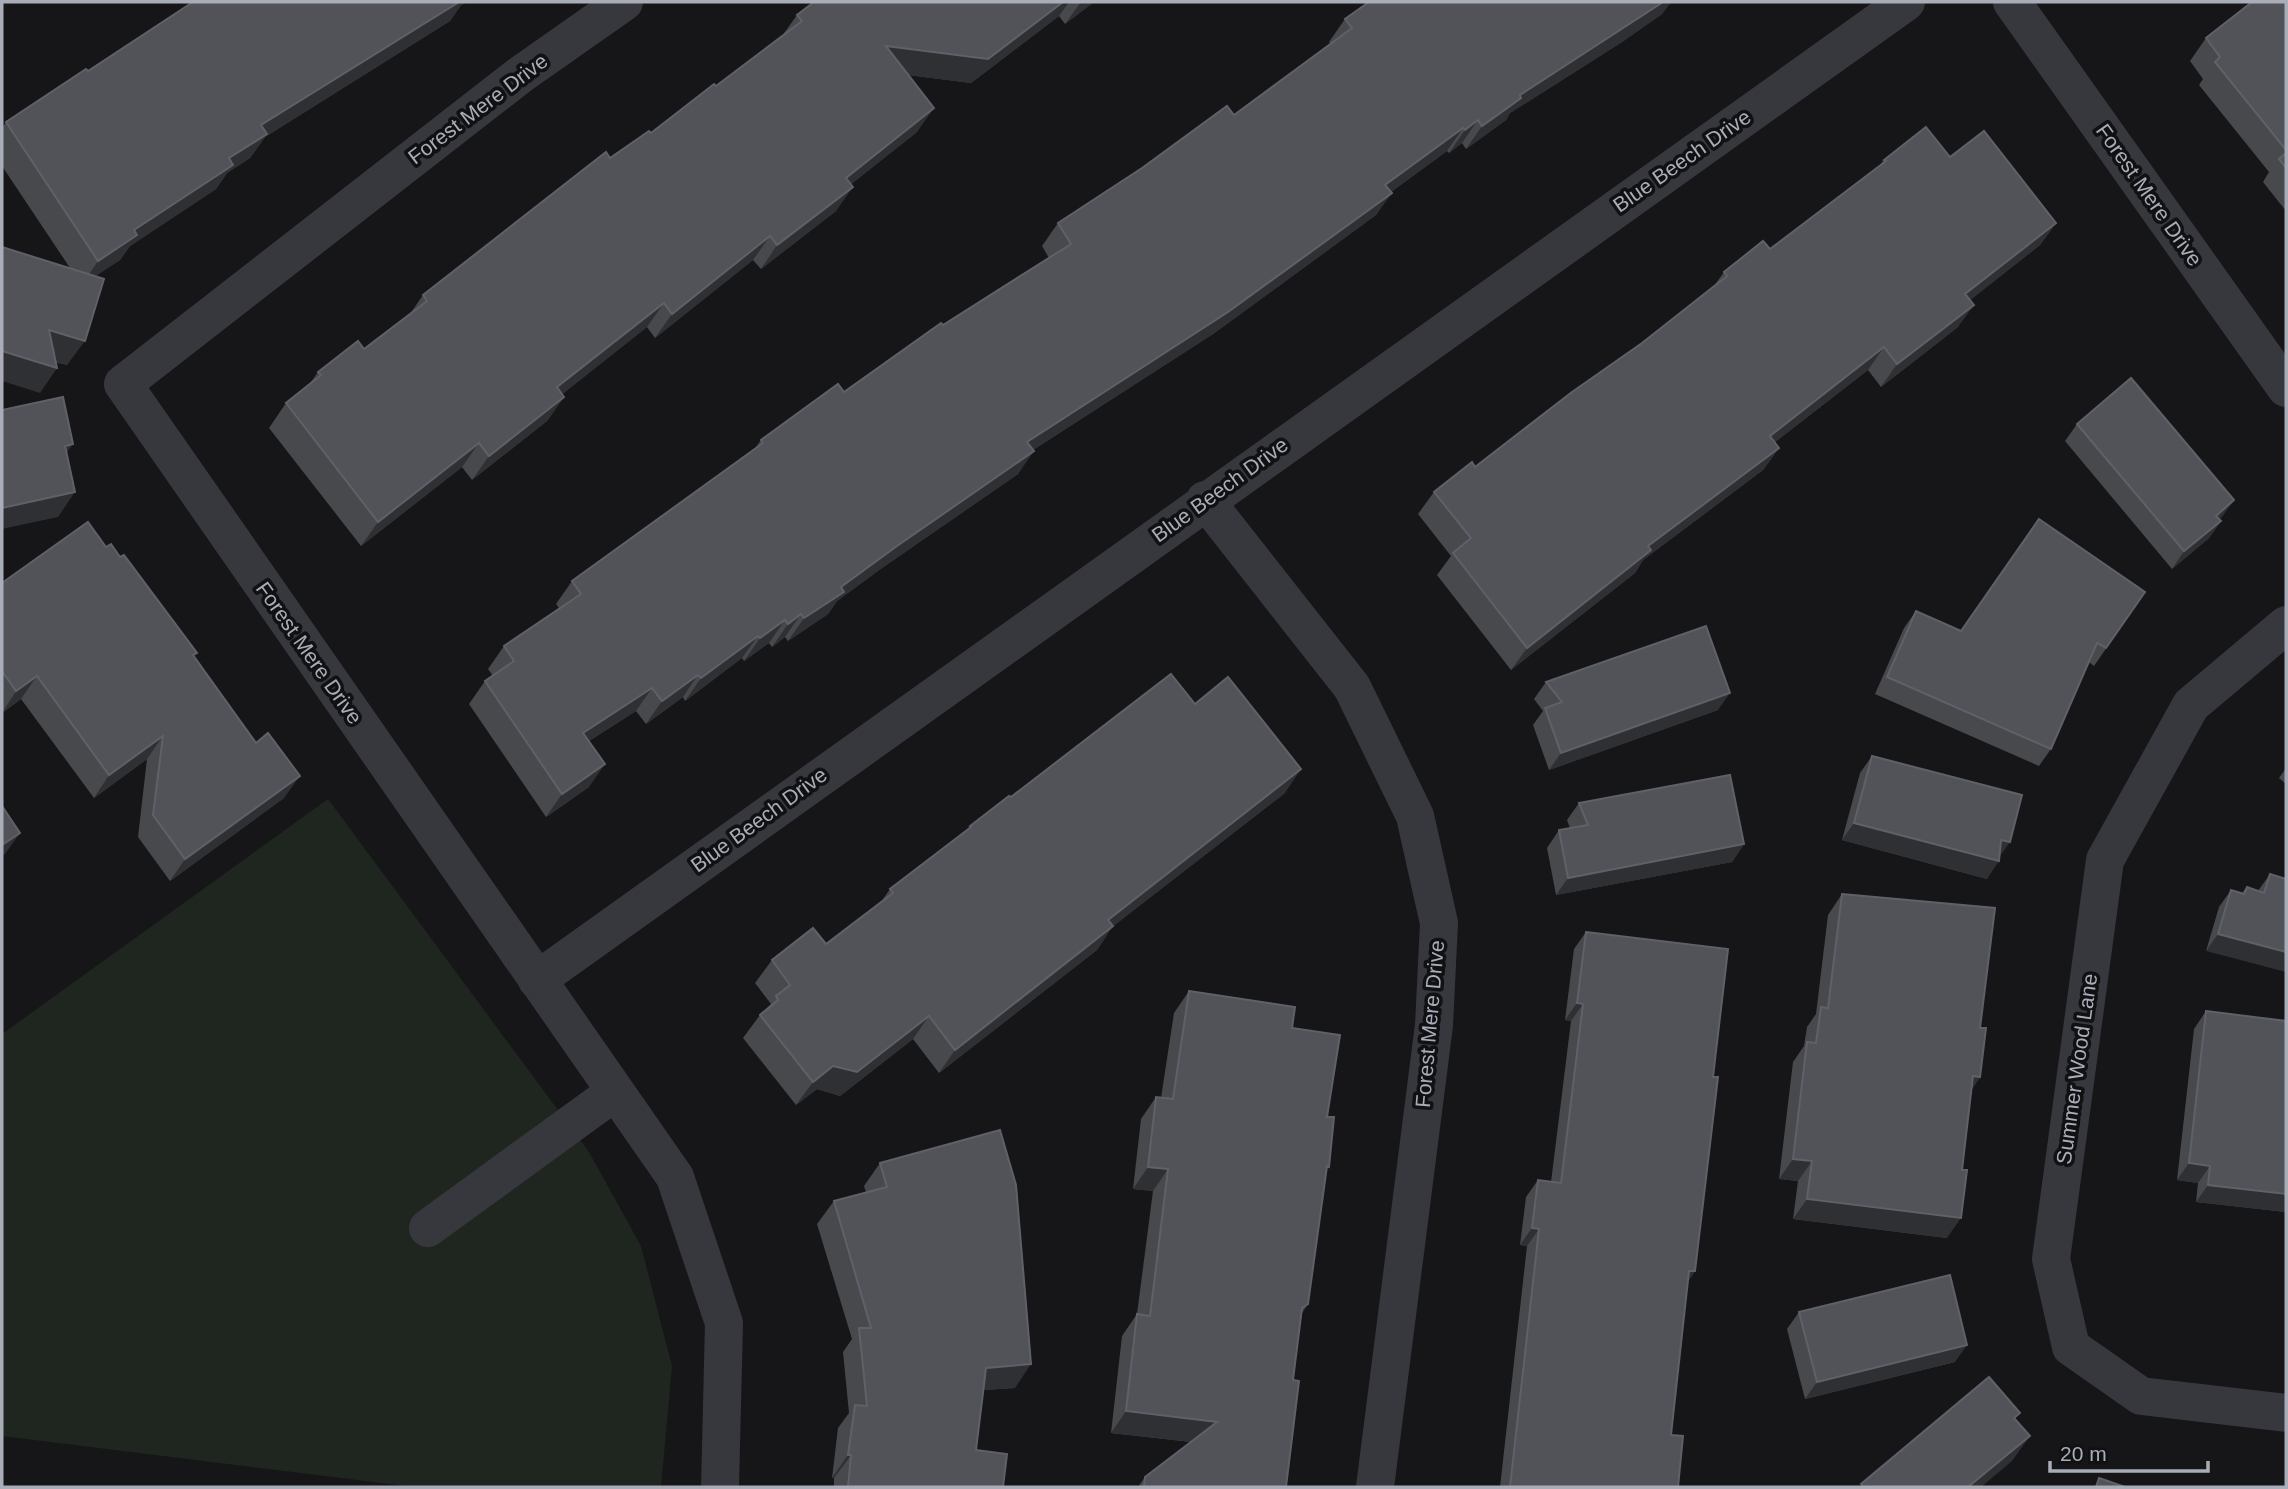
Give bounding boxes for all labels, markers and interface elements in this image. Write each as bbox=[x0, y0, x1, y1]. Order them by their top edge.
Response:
street label: Forest Mere Drive bbox=[404, 49, 552, 168]
street label: Blue Beech Drive bbox=[1609, 105, 1755, 217]
street label: Forest Mere Drive bbox=[2092, 119, 2207, 270]
street label: Blue Beech Drive bbox=[1147, 433, 1292, 547]
street label: Forest Mere Drive bbox=[252, 577, 367, 728]
street label: Blue Beech Drive bbox=[686, 763, 831, 877]
street label: Forest Mere Drive bbox=[1411, 939, 1448, 1109]
street label: Summer Wood Lane bbox=[2052, 972, 2101, 1166]
scale bar bbox=[2050, 1430, 2208, 1474]
text: 20 m bbox=[2060, 1442, 2107, 1465]

